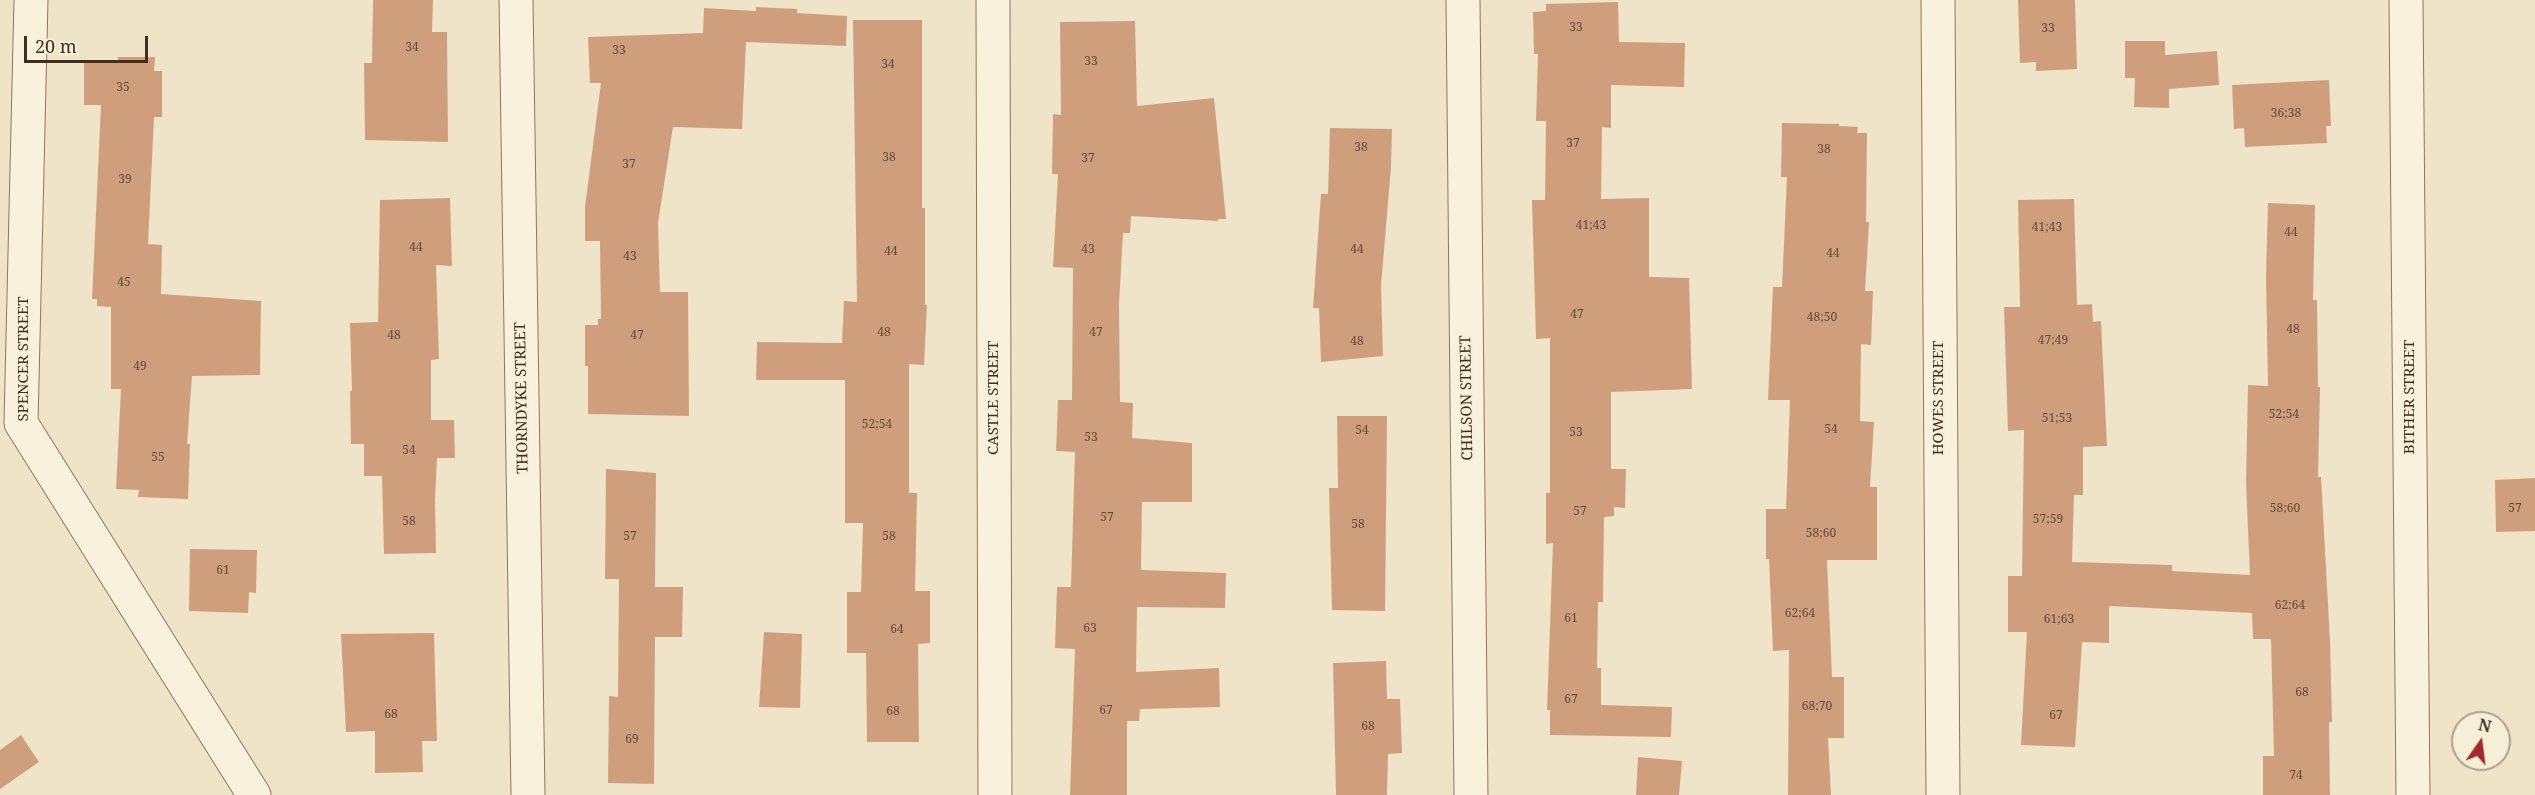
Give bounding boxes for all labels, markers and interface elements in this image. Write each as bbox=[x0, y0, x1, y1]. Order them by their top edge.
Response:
house number: 33 bbox=[1569, 21, 1583, 35]
house number: 33 bbox=[2041, 22, 2055, 36]
scale bar bbox=[27, 24, 152, 62]
text: 20 m bbox=[35, 34, 77, 58]
house number: 34 bbox=[405, 41, 419, 55]
house number: 33 bbox=[612, 44, 626, 58]
house number: 33 bbox=[1084, 55, 1098, 69]
house number: 34 bbox=[881, 58, 895, 72]
house number: 35 bbox=[116, 81, 130, 95]
house number: 36;38 bbox=[2271, 107, 2301, 121]
house number: 37 bbox=[1566, 137, 1580, 151]
house number: 38 bbox=[1354, 141, 1368, 155]
house number: 38 bbox=[1817, 143, 1831, 157]
house number: 38 bbox=[882, 151, 896, 165]
house number: 37 bbox=[1081, 152, 1095, 166]
house number: 37 bbox=[622, 158, 636, 172]
house number: 39 bbox=[118, 173, 132, 187]
house number: 41;43 bbox=[1576, 219, 1606, 233]
house number: 41;43 bbox=[2032, 221, 2062, 235]
house number: 44 bbox=[2284, 226, 2298, 240]
house number: 44 bbox=[409, 241, 423, 255]
house number: 43 bbox=[1081, 243, 1095, 257]
house number: 44 bbox=[1350, 243, 1364, 257]
house number: 44 bbox=[884, 245, 898, 259]
house number: 44 bbox=[1826, 247, 1840, 261]
house number: 43 bbox=[623, 250, 637, 264]
house number: 45 bbox=[117, 276, 131, 290]
street label: SPENCER STREET bbox=[15, 296, 33, 422]
house number: 47 bbox=[1570, 308, 1584, 322]
house number: 48;50 bbox=[1807, 311, 1837, 325]
street label: THORNDYKE STREET bbox=[512, 322, 532, 474]
house number: 48 bbox=[2286, 323, 2300, 337]
house number: 48 bbox=[877, 326, 891, 340]
house number: 47 bbox=[1089, 326, 1103, 340]
house number: 48 bbox=[387, 329, 401, 343]
house number: 47 bbox=[630, 329, 644, 343]
house number: 47;49 bbox=[2038, 334, 2068, 348]
house number: 48 bbox=[1350, 335, 1364, 349]
street label: CHILSON STREET bbox=[1457, 335, 1477, 461]
street label: BITHER STREET bbox=[2401, 340, 2419, 454]
street label: CASTLE STREET bbox=[985, 341, 1003, 455]
street label: HOWES STREET bbox=[1930, 341, 1948, 455]
house number: 49 bbox=[133, 360, 147, 374]
house number: 52;54 bbox=[2269, 408, 2299, 422]
house number: 51;53 bbox=[2042, 412, 2072, 426]
house number: 52;54 bbox=[862, 418, 892, 432]
house number: 54 bbox=[1824, 423, 1838, 437]
house number: 54 bbox=[1355, 424, 1369, 438]
house number: 53 bbox=[1569, 426, 1583, 440]
house number: 53 bbox=[1084, 431, 1098, 445]
house number: 54 bbox=[402, 444, 416, 458]
house number: 55 bbox=[151, 451, 165, 465]
house number: 58;60 bbox=[2270, 502, 2300, 516]
house number: 57 bbox=[2508, 502, 2522, 516]
house number: 57 bbox=[1573, 505, 1587, 519]
house number: 57 bbox=[1100, 511, 1114, 525]
house number: 57;59 bbox=[2033, 513, 2063, 527]
house number: 58 bbox=[402, 515, 416, 529]
house number: 58 bbox=[1351, 518, 1365, 532]
house number: 58;60 bbox=[1806, 527, 1836, 541]
house number: 57 bbox=[623, 530, 637, 544]
house number: 58 bbox=[882, 530, 896, 544]
house number: 61 bbox=[216, 564, 230, 578]
house number: 62;64 bbox=[2275, 599, 2305, 613]
house number: 62;64 bbox=[1785, 607, 1815, 621]
house number: 61 bbox=[1564, 612, 1578, 626]
house number: 61;63 bbox=[2044, 613, 2074, 627]
house number: 63 bbox=[1083, 622, 1097, 636]
house number: 64 bbox=[890, 623, 904, 637]
house number: 68 bbox=[2295, 686, 2309, 700]
house number: 67 bbox=[1564, 693, 1578, 707]
house number: 68;70 bbox=[1802, 700, 1832, 714]
house number: 67 bbox=[1099, 704, 1113, 718]
house number: 68 bbox=[886, 705, 900, 719]
house number: 68 bbox=[384, 708, 398, 722]
house number: 67 bbox=[2049, 709, 2063, 723]
north arrow bbox=[2451, 711, 2511, 771]
text: N bbox=[2476, 713, 2494, 738]
house number: 68 bbox=[1361, 720, 1375, 734]
house number: 69 bbox=[625, 733, 639, 747]
house number: 74 bbox=[2289, 769, 2303, 783]

